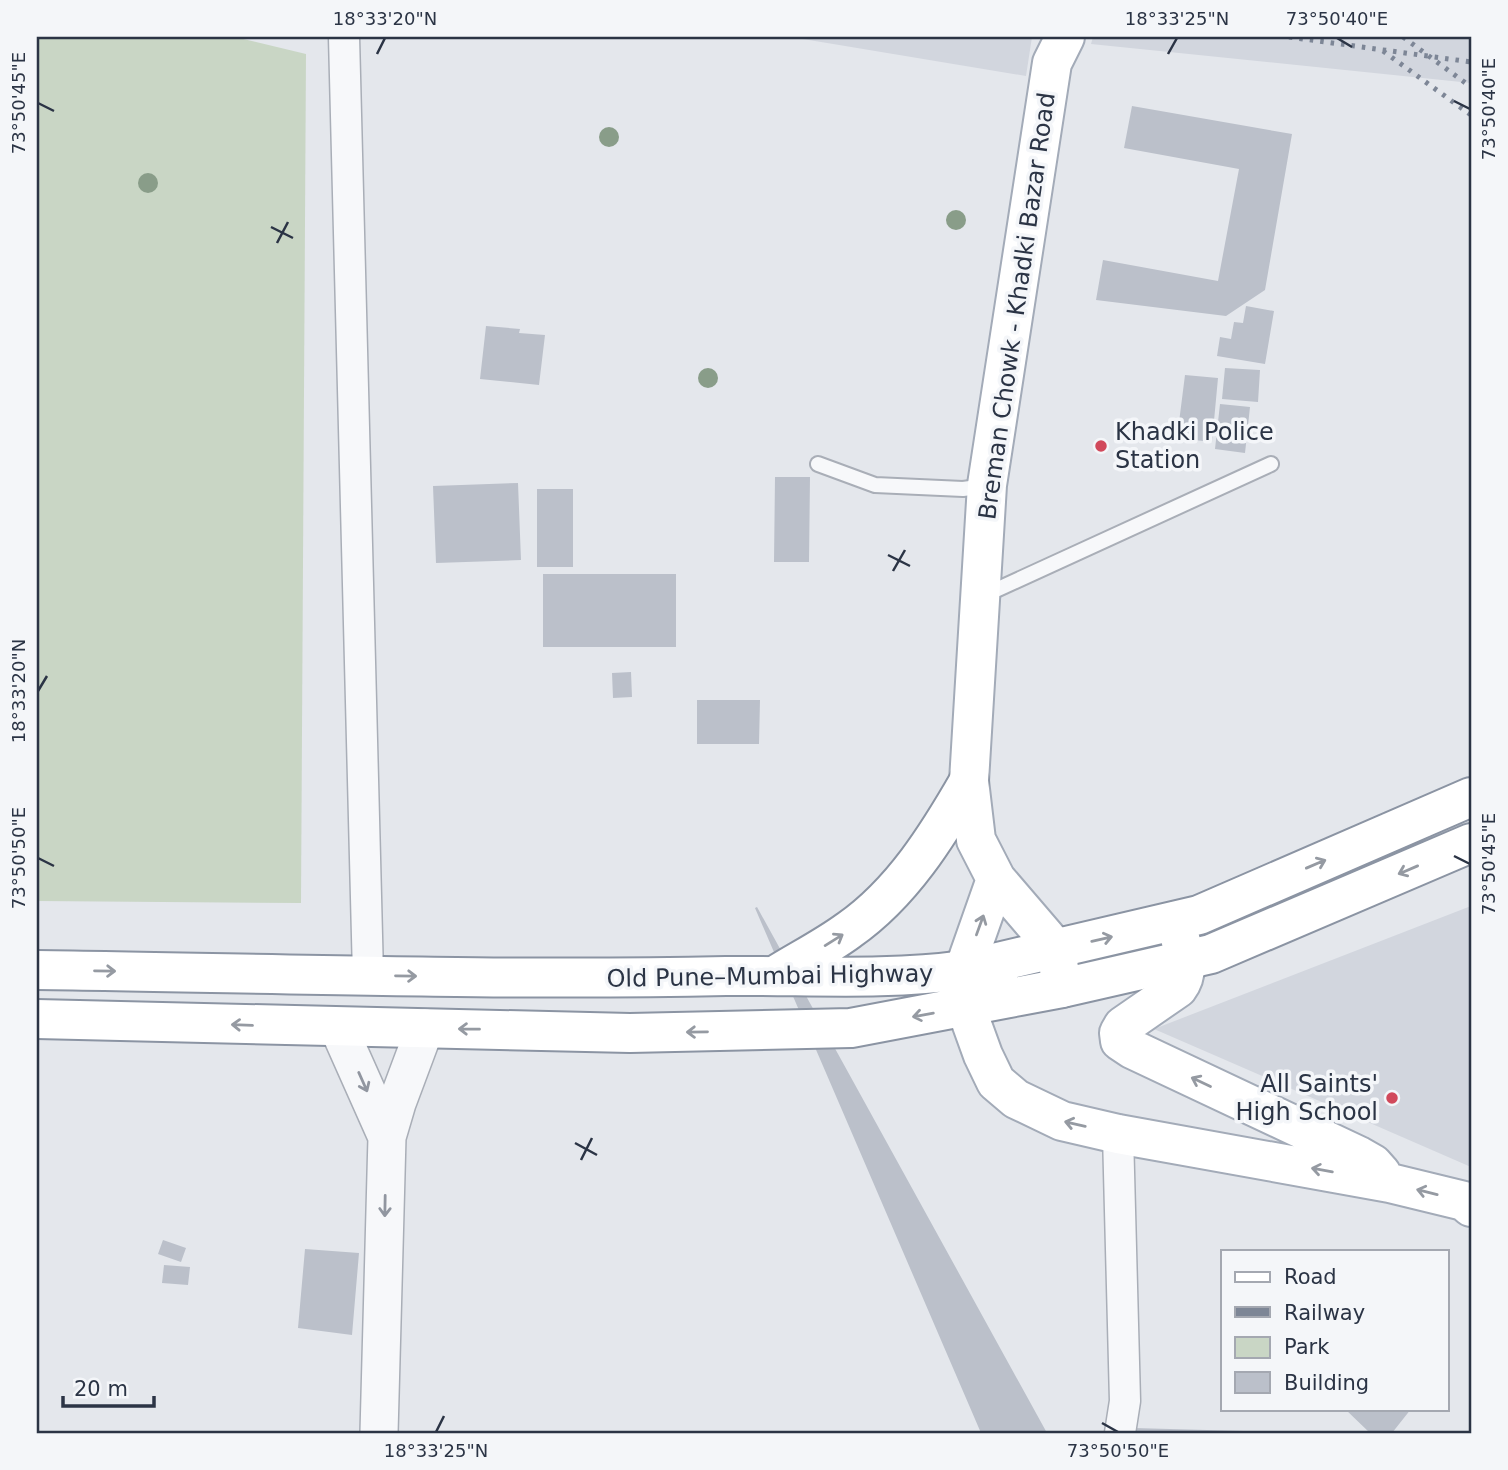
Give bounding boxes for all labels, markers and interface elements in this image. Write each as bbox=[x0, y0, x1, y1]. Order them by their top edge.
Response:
text: 18°33'20"N bbox=[333, 8, 437, 29]
text: 18°33'25"N bbox=[1125, 8, 1229, 29]
text: 73°50'40"E bbox=[1286, 8, 1388, 29]
text: 73°50'45"E bbox=[8, 52, 29, 154]
text: 73°50'40"E bbox=[1478, 58, 1499, 160]
street label: Breman Chowk - Khadki Bazar Road bbox=[973, 91, 1061, 521]
place label: Khadki Police Station bbox=[1115, 418, 1274, 474]
marker: Khadki Police Station bbox=[1093, 438, 1109, 454]
text: 18°33'20"N bbox=[8, 639, 29, 743]
text: 73°50'50"E bbox=[8, 807, 29, 909]
text: 73°50'45"E bbox=[1478, 813, 1499, 915]
one-way arrow bbox=[1305, 857, 1326, 870]
one-way arrow bbox=[1398, 864, 1420, 877]
one-way arrow bbox=[975, 914, 987, 936]
one-way arrow bbox=[1090, 931, 1113, 945]
one-way arrow bbox=[824, 932, 844, 946]
street label: Old Pune–Mumbai Highway bbox=[606, 959, 934, 993]
one-way arrow bbox=[93, 964, 116, 978]
one-way arrow bbox=[394, 969, 417, 982]
one-way arrow bbox=[912, 1009, 935, 1023]
one-way arrow bbox=[231, 1018, 254, 1031]
one-way arrow bbox=[458, 1022, 481, 1036]
one-way arrow bbox=[686, 1025, 709, 1038]
place label: All Saints' High School bbox=[1236, 1070, 1378, 1126]
one-way arrow bbox=[357, 1071, 370, 1093]
one-way arrow bbox=[1191, 1075, 1212, 1088]
marker: All Saints' High School bbox=[1384, 1090, 1400, 1106]
one-way arrow bbox=[1064, 1117, 1087, 1130]
one-way arrow bbox=[1312, 1163, 1334, 1177]
one-way arrow bbox=[1416, 1185, 1439, 1198]
one-way arrow bbox=[379, 1194, 392, 1217]
legend bbox=[1221, 1250, 1448, 1410]
text: Road bbox=[1284, 1265, 1337, 1289]
text: Railway bbox=[1284, 1301, 1365, 1325]
text: Park bbox=[1284, 1335, 1330, 1359]
scale bar bbox=[63, 1365, 154, 1409]
text: Building bbox=[1284, 1371, 1369, 1395]
text: 20 m bbox=[74, 1377, 128, 1401]
text: 18°33'25"N bbox=[384, 1440, 488, 1461]
text: 73°50'50"E bbox=[1067, 1440, 1169, 1461]

